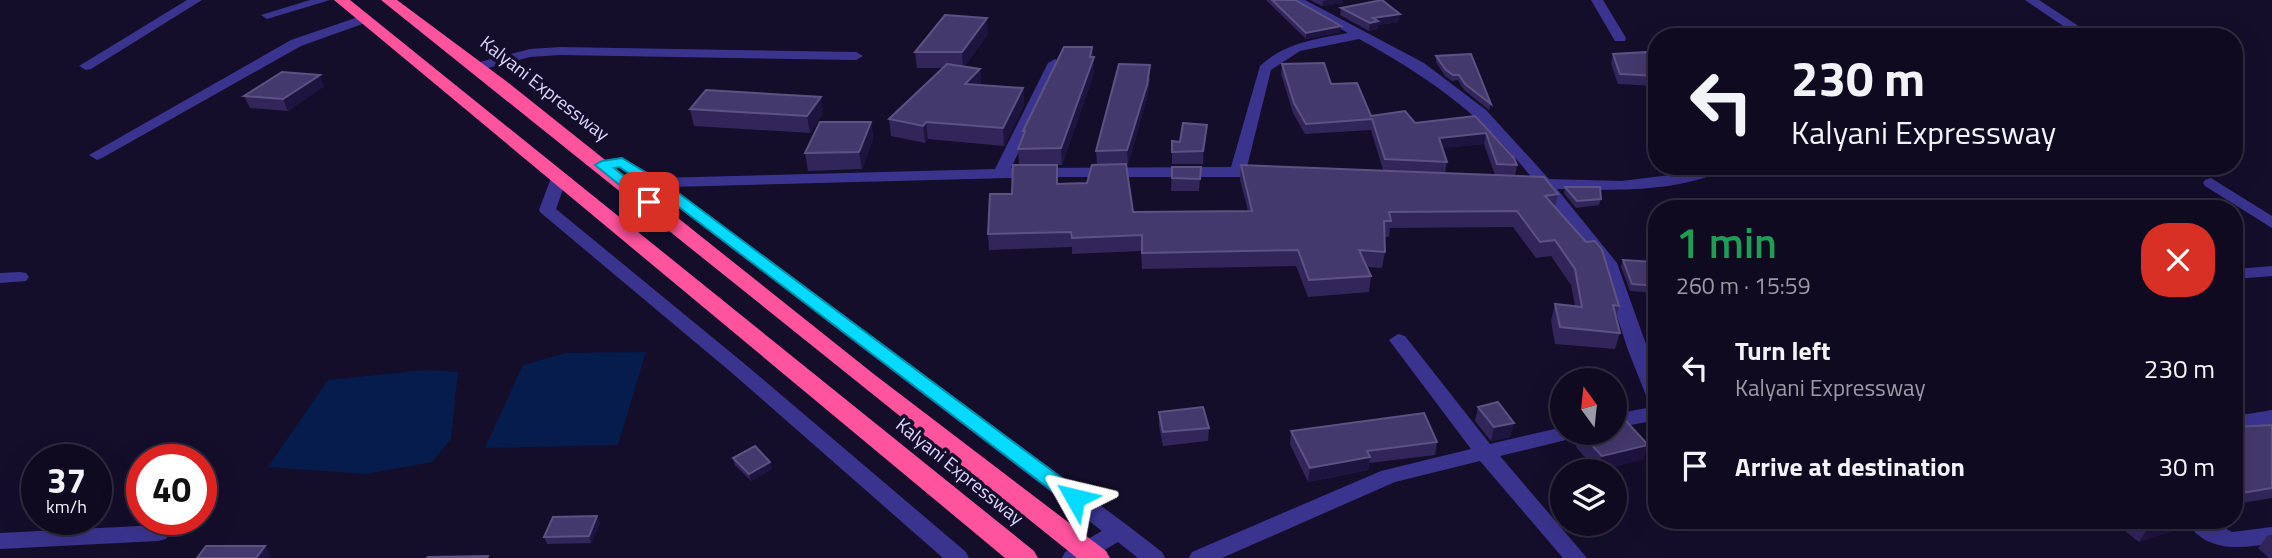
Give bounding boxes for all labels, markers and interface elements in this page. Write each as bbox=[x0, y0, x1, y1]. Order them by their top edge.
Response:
street label: Kalyani Expressway bbox=[474, 28, 616, 148]
text: 230 m bbox=[1791, 40, 1925, 115]
icon: left bbox=[1676, 56, 1767, 147]
text: Kalyani Expressway bbox=[1791, 108, 2056, 156]
pin bbox=[619, 172, 679, 232]
icon: arrive bbox=[630, 183, 668, 221]
text: 1 min bbox=[1676, 210, 1777, 274]
button: close bbox=[2141, 223, 2215, 297]
text: 260 m · 15:59 bbox=[1676, 268, 1811, 303]
text: Turn left bbox=[1735, 331, 1830, 370]
icon: left bbox=[1676, 349, 1714, 387]
text: 230 m bbox=[2144, 349, 2215, 388]
north arrow bbox=[1550, 368, 1628, 444]
map controls bbox=[1550, 368, 1627, 536]
text: Kalyani Expressway bbox=[1735, 370, 1926, 405]
street label: Kalyani Expressway bbox=[890, 410, 1031, 531]
speed limit sign: 40 bbox=[126, 444, 217, 535]
icon: arrive bbox=[1676, 447, 1714, 485]
text: Arrive at destination bbox=[1735, 447, 1965, 486]
text: 30 m bbox=[2158, 447, 2215, 486]
text: 37 bbox=[47, 453, 86, 507]
button: layers bbox=[1550, 459, 1627, 536]
position arrow bbox=[1038, 461, 1112, 535]
text: km/h bbox=[46, 493, 87, 520]

